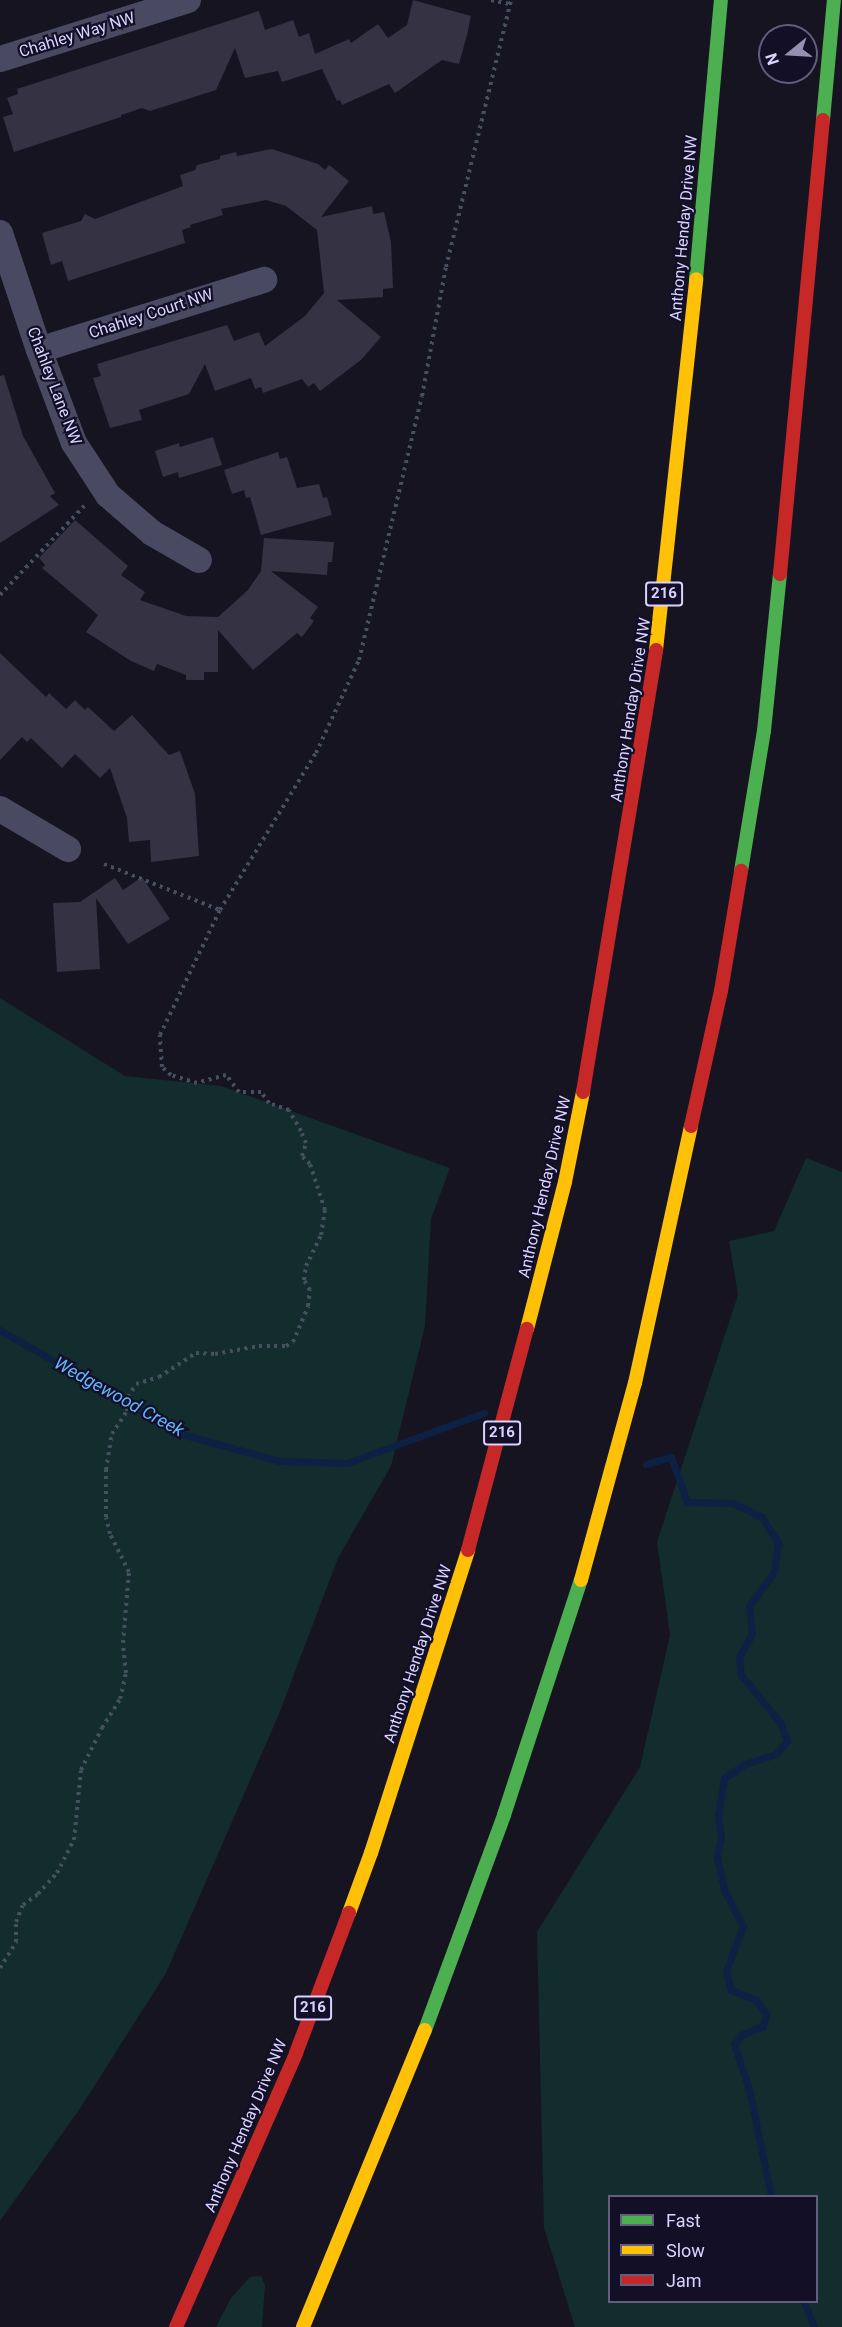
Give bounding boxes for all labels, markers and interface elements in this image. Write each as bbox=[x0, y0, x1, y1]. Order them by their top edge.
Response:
street label: Chahley Way NW bbox=[17, 8, 137, 62]
north arrow bbox=[758, 24, 818, 84]
text: N bbox=[762, 51, 783, 67]
street label: Anthony Henday Drive NW bbox=[666, 134, 702, 322]
street label: Chahley Court NW bbox=[86, 285, 216, 343]
street label: Chahley Lane NW bbox=[23, 324, 85, 448]
road number: 216 bbox=[644, 582, 684, 606]
street label: Anthony Henday Drive NW bbox=[607, 617, 655, 803]
street label: Anthony Henday Drive NW bbox=[515, 1094, 575, 1280]
water label: Wedgewood Creek bbox=[50, 1352, 188, 1442]
road number: 216 bbox=[482, 1421, 522, 1445]
street label: Anthony Henday Drive NW bbox=[380, 1562, 456, 1746]
road number: 216 bbox=[294, 1996, 332, 2020]
street label: Anthony Henday Drive NW bbox=[201, 2037, 291, 2215]
legend bbox=[608, 2195, 818, 2303]
text: Fast bbox=[666, 2210, 701, 2231]
text: Slow bbox=[666, 2240, 705, 2261]
text: Jam bbox=[666, 2270, 702, 2291]

